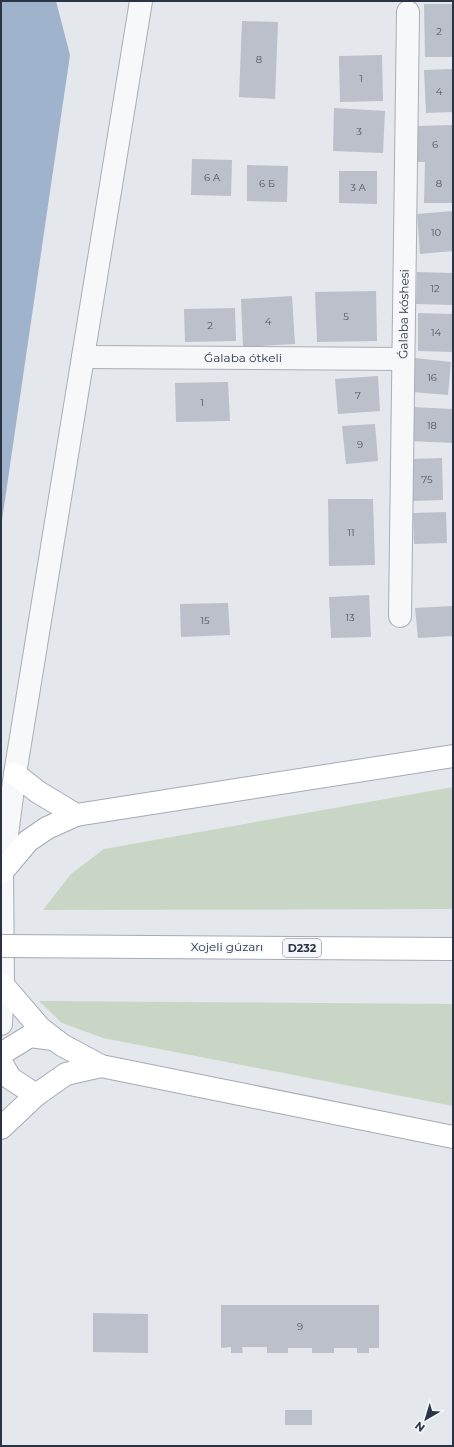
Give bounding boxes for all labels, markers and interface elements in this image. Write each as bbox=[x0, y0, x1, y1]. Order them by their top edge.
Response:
house number: 2 bbox=[436, 25, 442, 38]
house number: 8 bbox=[256, 53, 262, 66]
house number: 1 bbox=[359, 72, 363, 85]
house number: 4 bbox=[436, 85, 443, 98]
house number: 3 bbox=[356, 125, 362, 138]
house number: 6 bbox=[432, 138, 438, 151]
house number: 6 А bbox=[204, 171, 221, 184]
house number: 6 Б bbox=[259, 177, 275, 190]
house number: 8 bbox=[436, 177, 442, 190]
house number: 3 А bbox=[350, 181, 366, 194]
house number: 10 bbox=[431, 226, 441, 239]
street label: Ǵalaba kóshesi bbox=[395, 269, 412, 359]
house number: 12 bbox=[430, 282, 440, 295]
house number: 5 bbox=[343, 310, 349, 323]
house number: 4 bbox=[265, 315, 272, 328]
house number: 2 bbox=[207, 319, 213, 332]
house number: 14 bbox=[431, 326, 441, 339]
street label: Ǵalaba ótkeli bbox=[204, 350, 282, 365]
house number: 16 bbox=[427, 371, 437, 384]
house number: 7 bbox=[355, 389, 361, 402]
house number: 1 bbox=[200, 396, 204, 409]
house number: 18 bbox=[427, 419, 437, 432]
house number: 9 bbox=[357, 438, 363, 451]
house number: 75 bbox=[421, 473, 433, 486]
house number: 11 bbox=[347, 526, 355, 539]
house number: 13 bbox=[345, 611, 355, 624]
house number: 15 bbox=[200, 614, 210, 627]
street label: Xojeli gúzarı bbox=[191, 939, 263, 954]
road number: D232 bbox=[283, 939, 321, 957]
house number: 9 bbox=[297, 1320, 303, 1333]
north arrow bbox=[406, 1399, 446, 1439]
text: N bbox=[412, 1419, 428, 1435]

